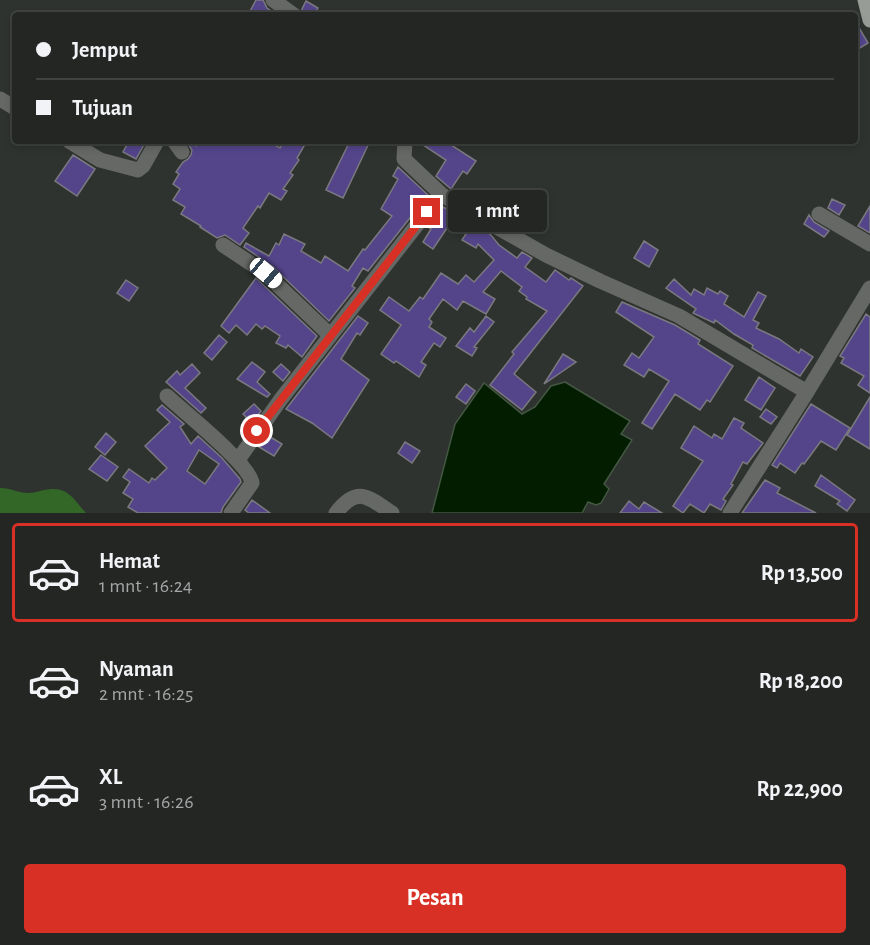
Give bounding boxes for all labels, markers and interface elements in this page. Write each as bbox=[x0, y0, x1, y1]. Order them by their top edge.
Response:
text: Jemput bbox=[72, 39, 137, 61]
text: Tujuan bbox=[72, 97, 133, 119]
callout: 1 mnt bbox=[448, 191, 547, 233]
route end bbox=[413, 198, 440, 225]
text: 1 mnt bbox=[476, 201, 519, 221]
car bbox=[246, 255, 286, 291]
route start bbox=[243, 417, 270, 444]
icon: car bbox=[27, 546, 81, 600]
text: Hemat bbox=[99, 550, 160, 572]
text: Rp 13,500 bbox=[761, 562, 843, 584]
text: 1 mnt · 16:24 bbox=[99, 576, 192, 596]
icon: car bbox=[27, 654, 81, 708]
text: Nyaman bbox=[99, 658, 174, 680]
text: Rp 18,200 bbox=[759, 670, 843, 692]
text: 2 mnt · 16:25 bbox=[99, 684, 193, 704]
icon: car bbox=[27, 762, 81, 816]
text: XL bbox=[99, 766, 122, 788]
text: Rp 22,900 bbox=[756, 778, 843, 800]
text: 3 mnt · 16:26 bbox=[99, 792, 194, 812]
button: Pesan bbox=[24, 864, 846, 933]

